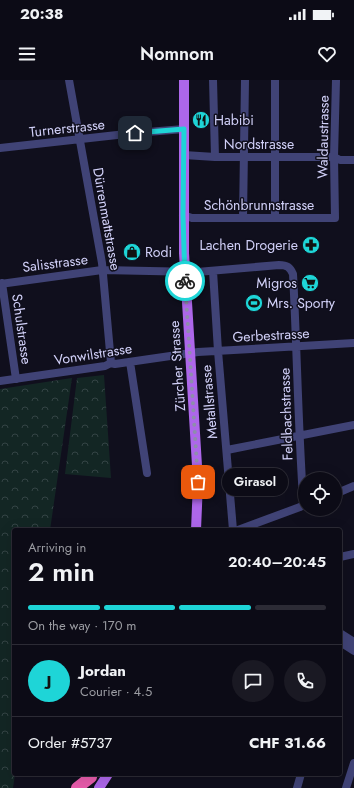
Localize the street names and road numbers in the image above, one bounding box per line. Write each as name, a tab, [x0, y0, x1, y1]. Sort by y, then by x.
street label: Waldaustrasse	[312, 95, 334, 179]
street label: Turnerstrasse	[28, 114, 106, 142]
street label: Nordstrasse	[224, 134, 294, 154]
street label: Dürrenmattstrasse	[88, 166, 126, 272]
street label: Schönbrunnstrasse	[204, 195, 314, 215]
street label: Salisstrasse	[21, 249, 89, 277]
street label: Schulstrasse	[7, 292, 37, 366]
street label: Zürcher Strasse	[164, 320, 190, 412]
street label: Gerbestrasse	[232, 323, 310, 347]
street label: Vonwilstrasse	[53, 338, 133, 370]
street label: Metallstrasse	[196, 364, 222, 440]
street label: Feldbachstrasse	[274, 367, 298, 461]

